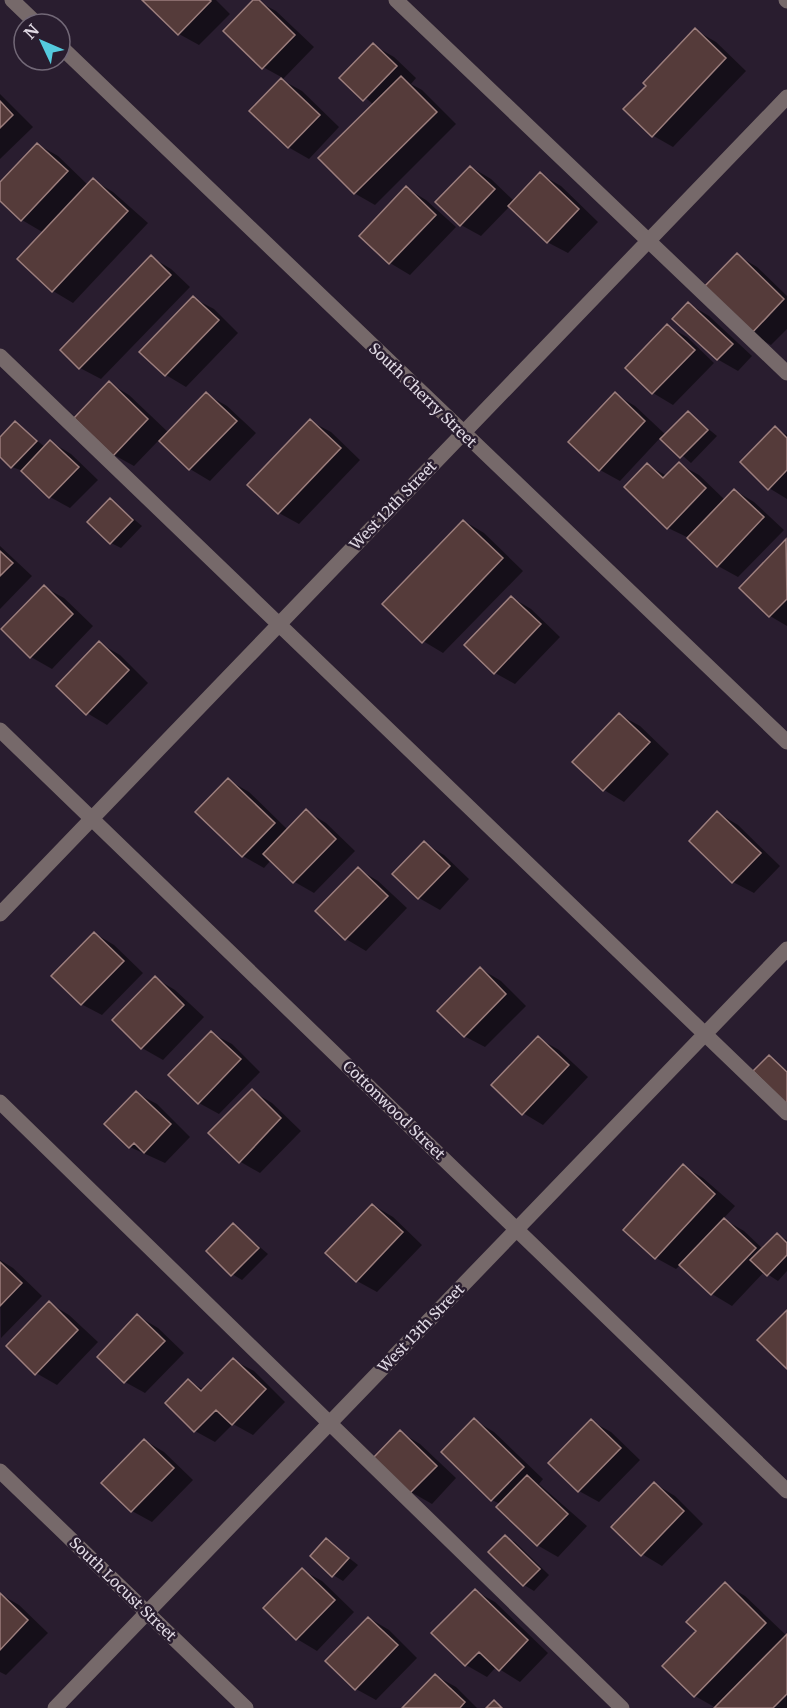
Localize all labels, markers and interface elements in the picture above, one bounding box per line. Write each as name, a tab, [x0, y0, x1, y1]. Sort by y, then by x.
north arrow	[12, 12, 72, 72]
text: N	[20, 20, 43, 43]
street label: South Cherry Street	[365, 339, 481, 452]
street label: West 12th Street	[345, 456, 440, 554]
street label: Cottonwood Street	[339, 1056, 449, 1164]
street label: West 13th Street	[373, 1280, 468, 1377]
street label: South Locust Street	[66, 1533, 181, 1645]

